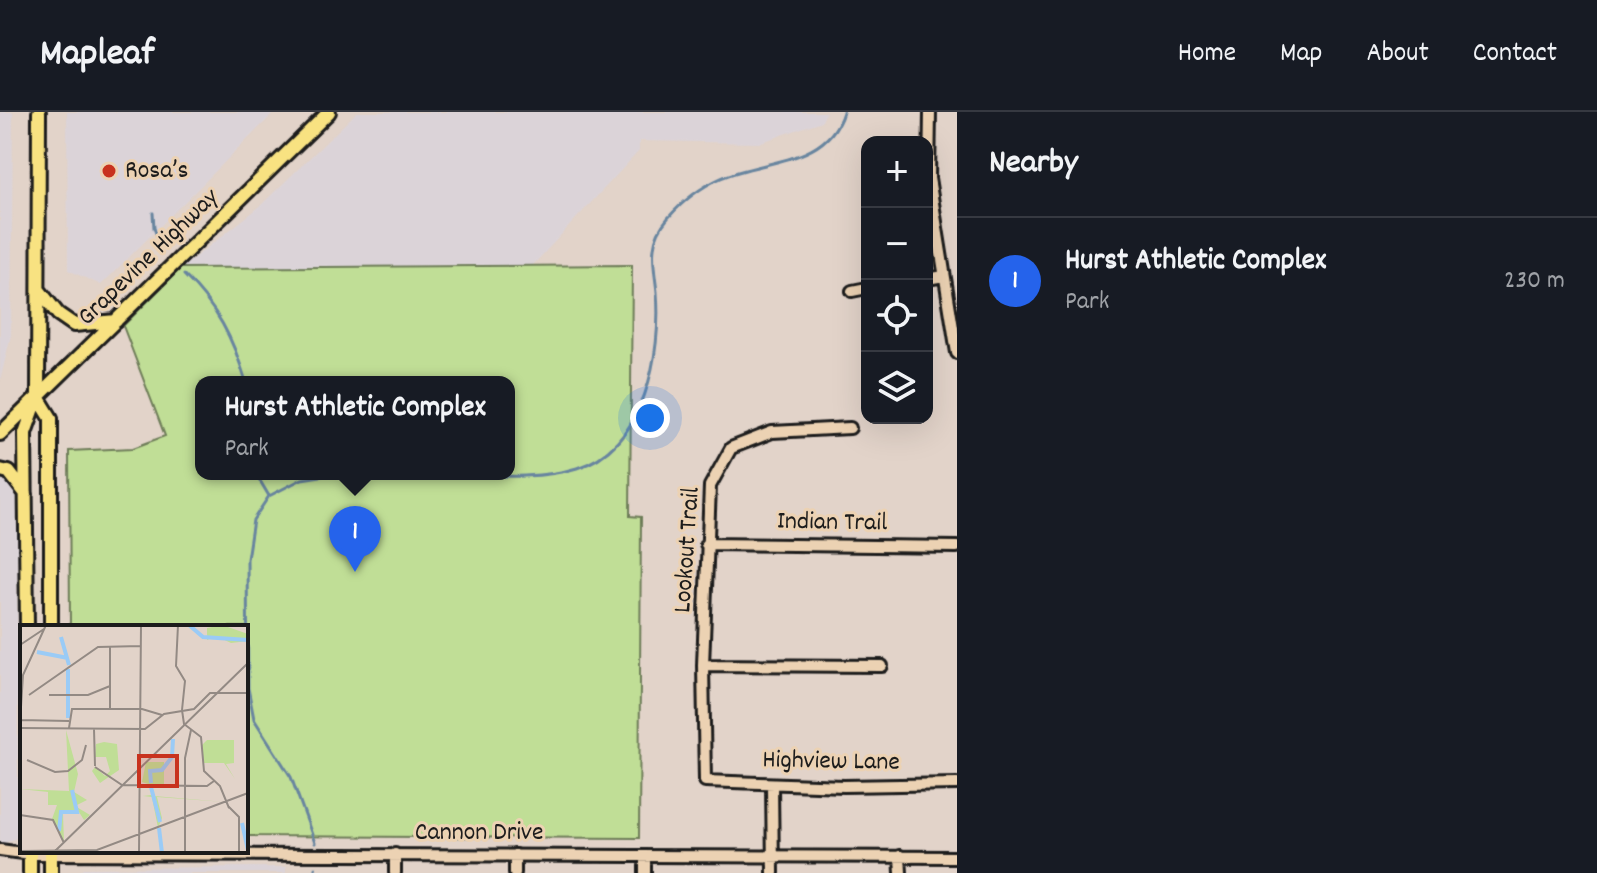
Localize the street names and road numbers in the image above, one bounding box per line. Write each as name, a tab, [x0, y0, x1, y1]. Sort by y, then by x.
street label: Grapevine Highway	[70, 180, 228, 335]
street label: Lookout Trail	[665, 486, 711, 614]
street label: Indian Trail	[776, 504, 888, 542]
street label: Highview Lane	[762, 742, 900, 782]
street label: Cannon Drive	[415, 815, 543, 852]

